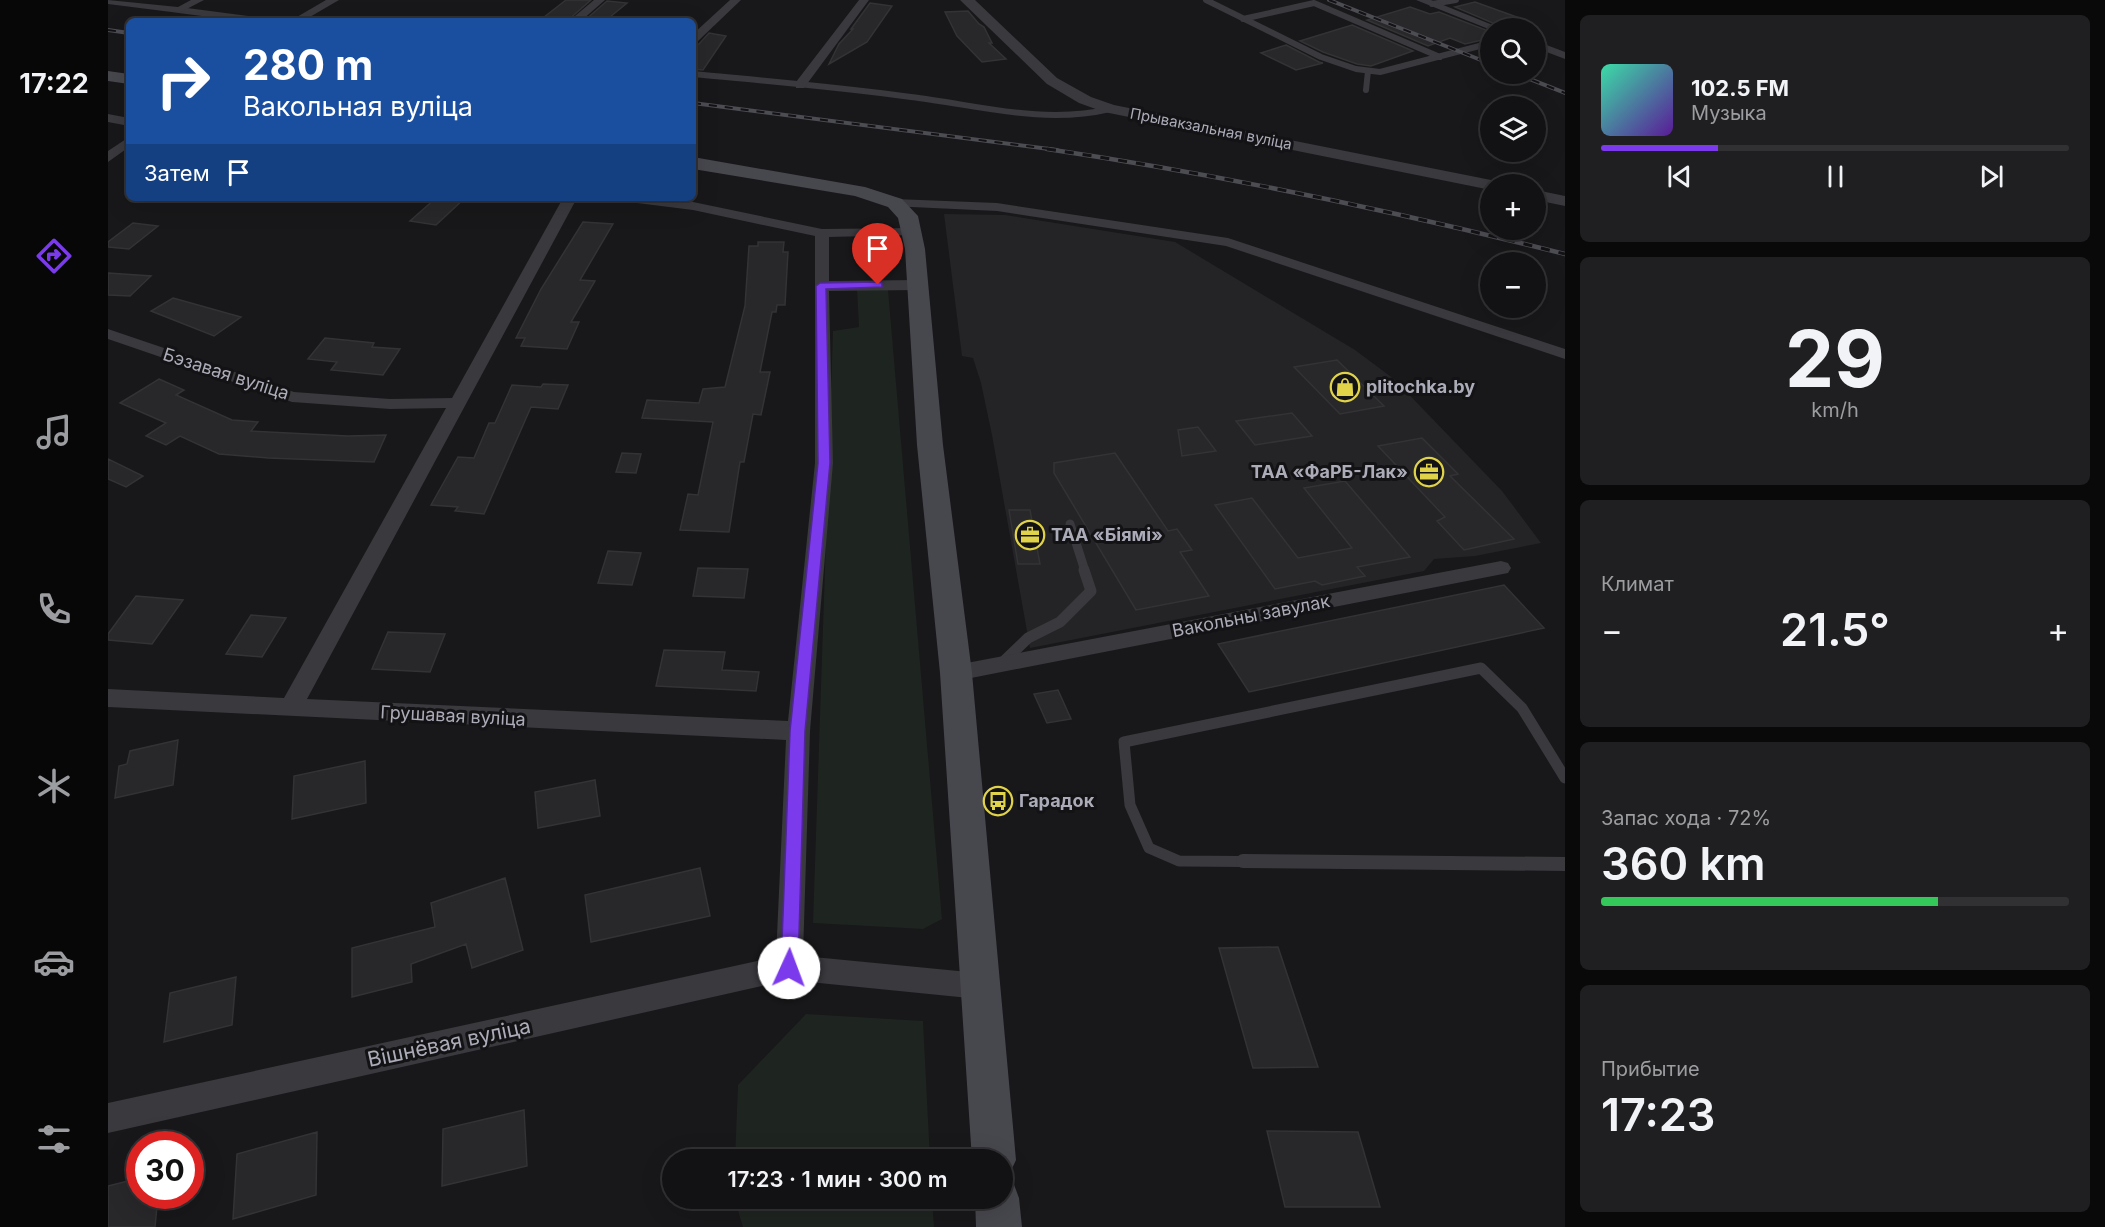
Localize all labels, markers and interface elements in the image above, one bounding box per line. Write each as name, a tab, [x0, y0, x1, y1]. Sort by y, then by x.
map controls	[1480, 18, 1546, 318]
button: search	[1480, 18, 1546, 84]
text: 280 m	[243, 39, 373, 90]
icon: right	[144, 42, 222, 120]
text: 17:22	[19, 67, 89, 100]
text: 102.5 FM	[1691, 75, 1789, 101]
text: Вакольная вуліца	[243, 90, 473, 123]
button: layers	[1480, 96, 1546, 162]
text: Музыка	[1691, 101, 1767, 125]
street label: Прывакзальная вуліца	[1128, 103, 1294, 154]
icon: arrive	[222, 156, 255, 189]
text: Затем	[144, 160, 210, 186]
icon: previous	[1663, 160, 1696, 193]
icon: pause	[1819, 160, 1852, 193]
icon: next	[1975, 160, 2008, 193]
button: +	[1480, 174, 1546, 240]
pin	[852, 223, 903, 285]
icon: arrive	[861, 232, 894, 265]
icon: directions	[33, 235, 75, 277]
button: −	[1480, 252, 1546, 318]
text: 29	[1785, 311, 1885, 406]
street label: Бэзавая вуліца	[161, 343, 292, 404]
shop icon: plitochka.by	[1329, 371, 1361, 403]
place label: plitochka.by	[1366, 376, 1475, 397]
text: km/h	[1811, 398, 1859, 422]
icon: music	[33, 411, 75, 453]
office icon: ТАА «ФаРБ-Лак»	[1413, 456, 1445, 488]
place label: ТАА «ФаРБ-Лак»	[1251, 461, 1408, 482]
office icon: ТАА «Біямі»	[1014, 519, 1046, 551]
place label: ТАА «Біямі»	[1051, 524, 1163, 545]
text: Климат	[1601, 572, 1674, 596]
icon: phone	[33, 588, 75, 630]
street label: Вакольны завулак	[1170, 590, 1332, 641]
text: 21.5°	[1780, 602, 1890, 657]
text: −	[1601, 610, 1623, 650]
text: +	[2047, 610, 2069, 650]
street label: Грушавая вуліца	[380, 701, 526, 730]
icon: climate	[33, 765, 75, 807]
bus stop icon: Гарадок	[982, 785, 1014, 817]
place label: Гарадок	[1019, 790, 1095, 811]
text: Запас хода · 72%	[1601, 806, 1771, 830]
text: 360 km	[1601, 836, 1766, 891]
position arrow	[757, 936, 821, 1000]
icon: car	[33, 941, 75, 983]
street label: Вішнёвая вуліца	[365, 1013, 533, 1072]
text: Прибытие	[1601, 1057, 1700, 1081]
text: 17:23	[1601, 1087, 1715, 1142]
icon: filters	[33, 1118, 75, 1160]
speed limit sign: 30	[126, 1131, 204, 1209]
text: 17:23 · 1 мин · 300 m	[728, 1166, 947, 1192]

